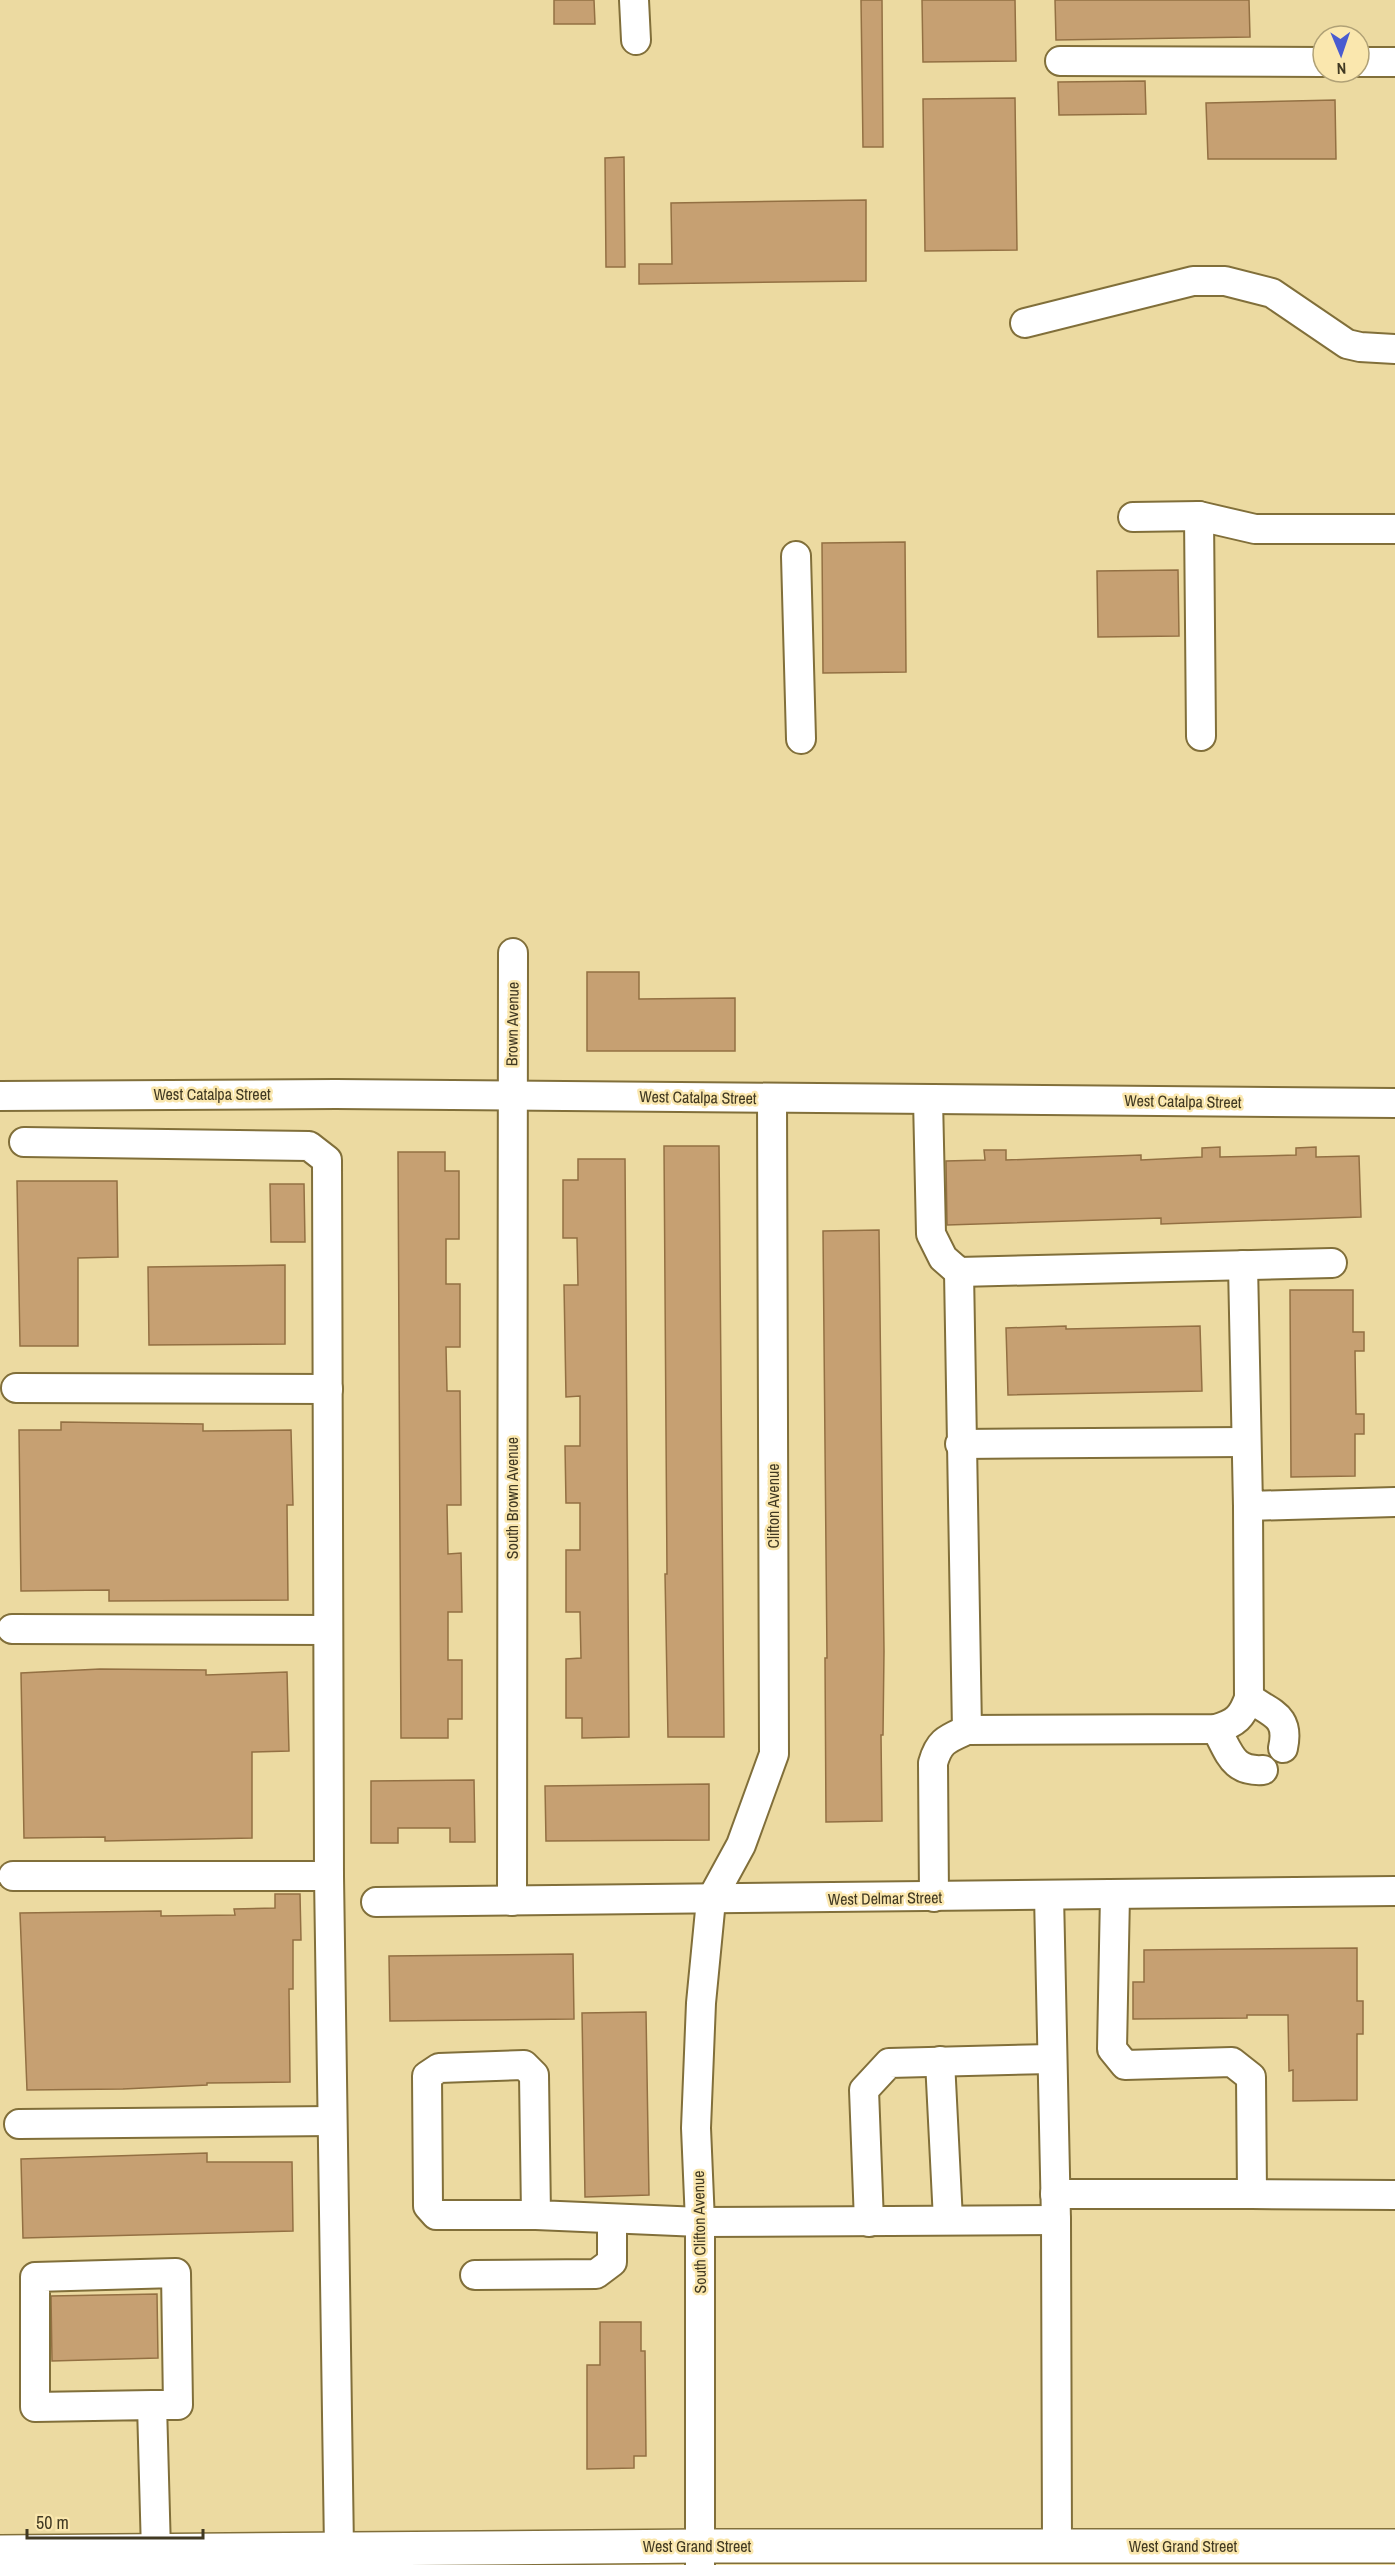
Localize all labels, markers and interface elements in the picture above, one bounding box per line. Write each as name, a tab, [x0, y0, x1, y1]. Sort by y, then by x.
north arrow	[1311, 24, 1371, 84]
text: N	[1336, 58, 1347, 80]
street label: Brown Avenue	[500, 982, 524, 1066]
street label: West Catalpa Street	[153, 1083, 271, 1105]
street label: West Catalpa Street	[639, 1085, 757, 1109]
street label: West Catalpa Street	[1124, 1089, 1242, 1113]
street label: South Brown Avenue	[501, 1437, 523, 1559]
street label: Clifton Avenue	[762, 1463, 784, 1549]
street label: West Delmar Street	[828, 1886, 943, 1910]
street label: South Clifton Avenue	[687, 2170, 711, 2294]
scale bar	[27, 2502, 202, 2540]
text: 50 m	[36, 2510, 69, 2535]
street label: West Grand Street	[643, 2535, 752, 2557]
street label: West Grand Street	[1129, 2535, 1238, 2557]

